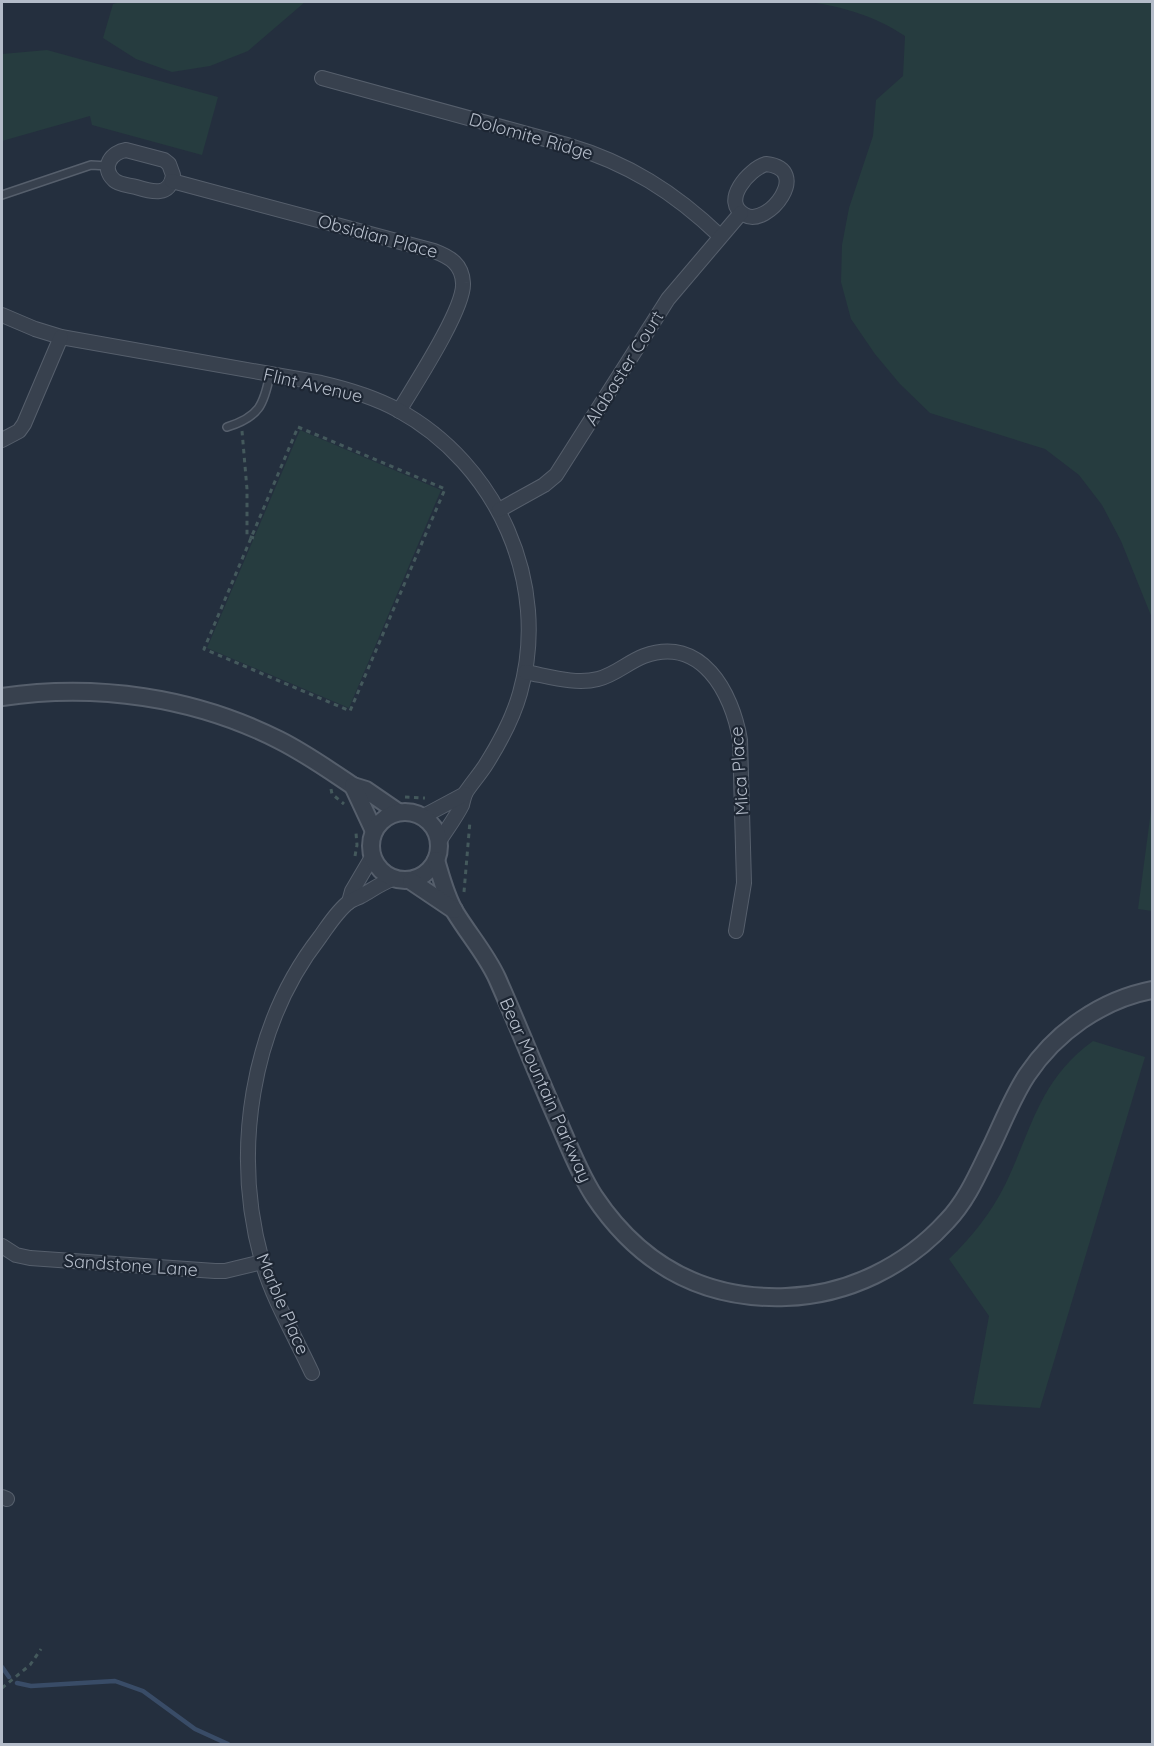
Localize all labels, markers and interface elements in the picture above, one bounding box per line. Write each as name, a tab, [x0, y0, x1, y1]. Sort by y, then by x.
street label: Dolomite Ridge	[466, 107, 596, 165]
street label: Obsidian Place	[315, 209, 441, 263]
street label: Alabaster Court	[580, 306, 668, 430]
street label: Flint Avenue	[261, 362, 365, 408]
street label: Mica Place	[724, 726, 754, 816]
street label: Bear Mountain Parkway	[495, 994, 597, 1186]
street label: Sandstone Lane	[63, 1249, 199, 1281]
street label: Marble Place	[251, 1250, 315, 1358]

